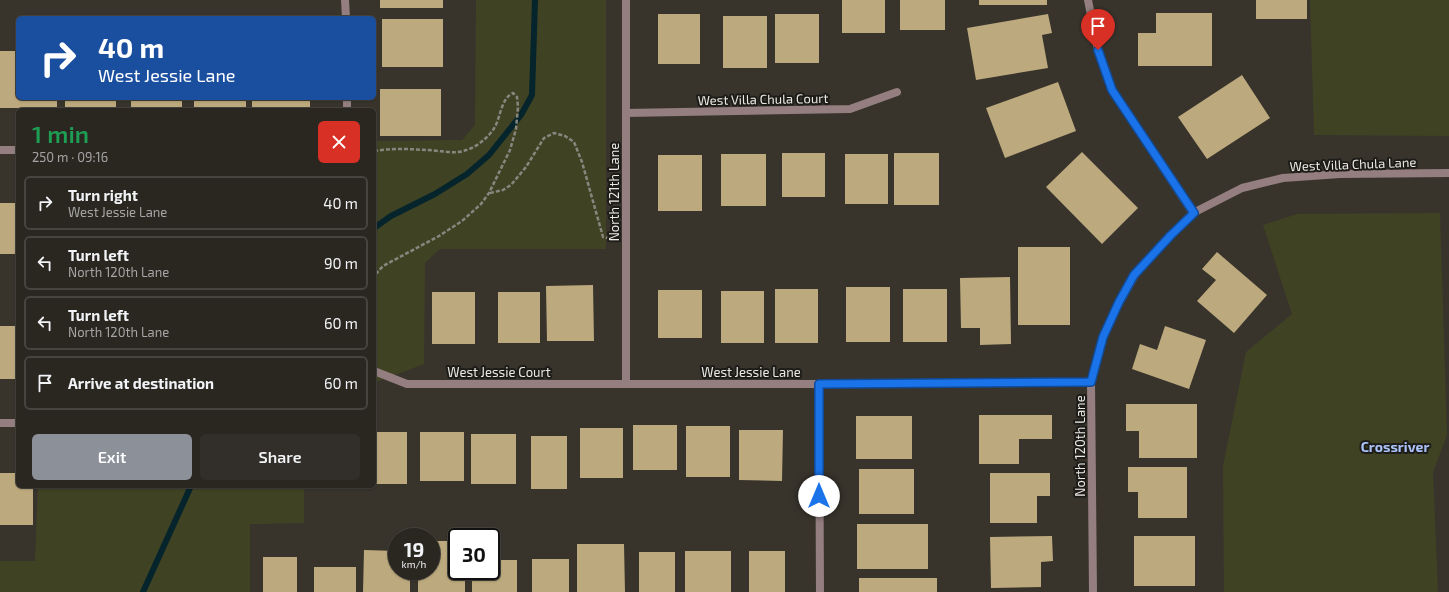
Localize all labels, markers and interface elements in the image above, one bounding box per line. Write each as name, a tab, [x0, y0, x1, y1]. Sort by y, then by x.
pin	[1081, 9, 1115, 50]
icon: arrive	[1087, 15, 1109, 37]
text: 40 m	[98, 30, 164, 64]
icon: right	[32, 32, 84, 84]
text: West Jessie Lane	[98, 64, 236, 86]
street label: West Villa Chula Court	[697, 90, 829, 108]
text: 1 min	[32, 119, 89, 148]
button: close	[318, 121, 360, 163]
street label: North 121th Lane	[606, 143, 622, 241]
text: 250 m · 09:16	[32, 149, 108, 165]
street label: West Villa Chula Lane	[1289, 154, 1417, 174]
text: Turn right	[68, 186, 138, 204]
icon: right	[34, 192, 56, 214]
text: 40 m	[323, 194, 358, 212]
text: West Jessie Lane	[68, 204, 167, 220]
text: Turn left	[68, 246, 129, 264]
icon: left	[34, 252, 56, 274]
text: 90 m	[324, 254, 358, 272]
text: North 120th Lane	[68, 264, 169, 280]
text: Turn left	[68, 306, 129, 324]
icon: left	[34, 312, 56, 334]
text: 60 m	[324, 314, 358, 332]
text: North 120th Lane	[68, 324, 169, 340]
street label: West Jessie Court	[447, 364, 551, 380]
street label: West Jessie Lane	[701, 364, 801, 380]
icon: arrive	[34, 372, 56, 394]
text: Arrive at destination	[68, 374, 214, 392]
text: 60 m	[324, 374, 358, 392]
street label: North 120th Lane	[1072, 395, 1088, 497]
button: Exit	[32, 434, 192, 480]
button: Share	[200, 434, 360, 480]
district label: Crossriver	[1361, 438, 1429, 455]
position arrow	[798, 475, 840, 517]
speed limit sign: 30	[448, 528, 500, 580]
text: 19	[404, 537, 424, 561]
text: km/h	[402, 558, 426, 570]

